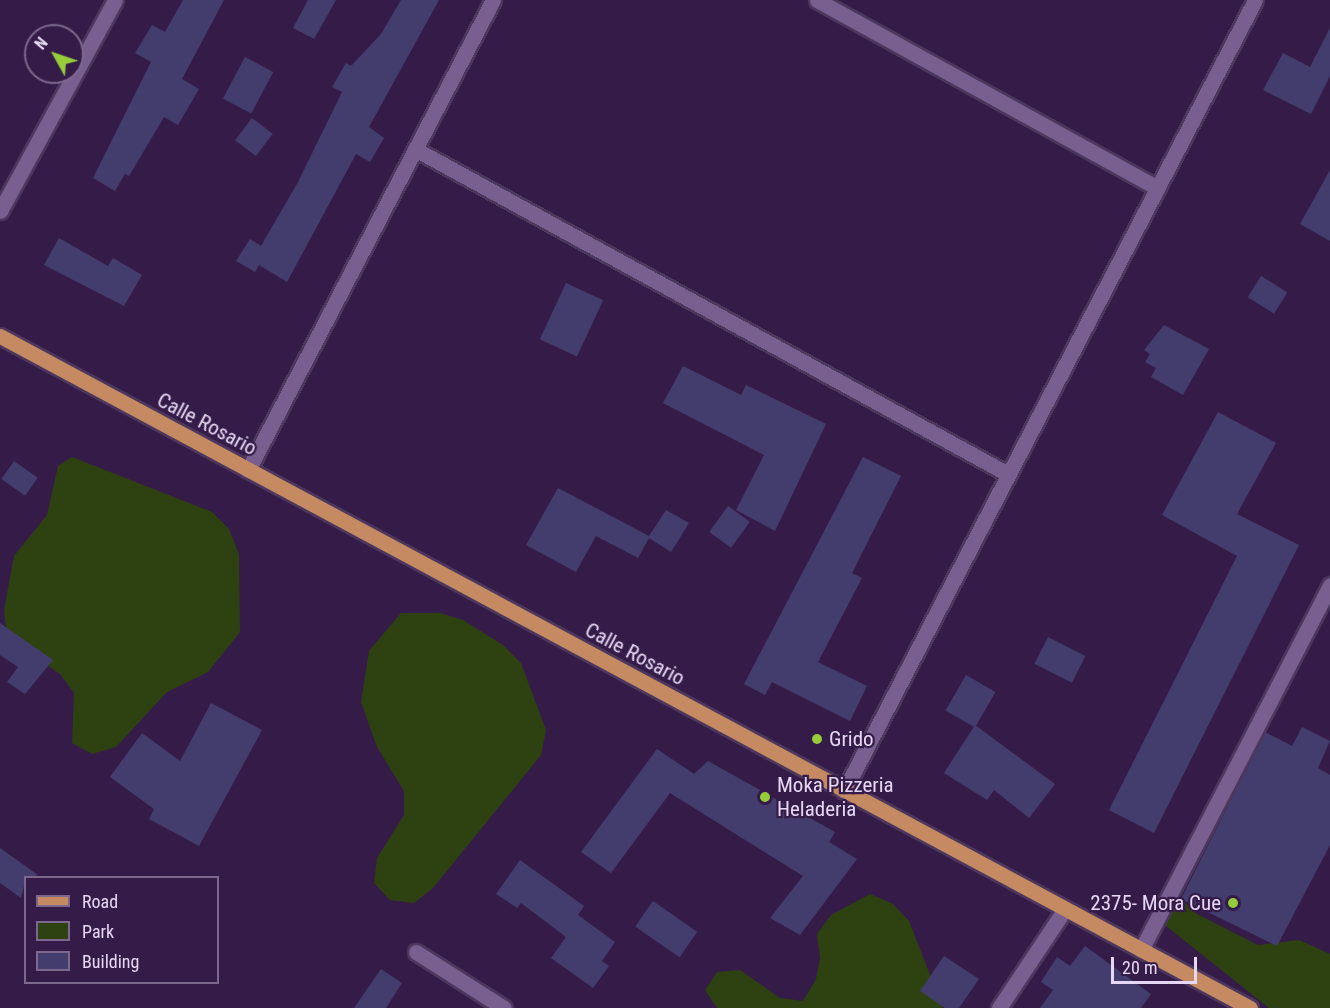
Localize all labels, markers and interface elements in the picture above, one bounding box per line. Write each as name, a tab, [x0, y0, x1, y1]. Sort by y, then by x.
north arrow	[24, 24, 84, 84]
text: N	[31, 34, 52, 53]
street label: Calle Rosario	[153, 387, 261, 461]
street label: Calle Rosario	[581, 617, 689, 691]
place label: Grido	[829, 726, 874, 752]
marker: Grido	[810, 732, 824, 746]
place label: Moka Pizzeria Heladeria	[777, 772, 894, 822]
marker: Moka Pizzeria Heladeria	[758, 790, 772, 804]
legend	[24, 876, 219, 984]
place label: 2375- Mora Cue	[1090, 890, 1221, 916]
text: Road	[82, 891, 118, 912]
marker: 2375- Mora Cue	[1226, 896, 1240, 910]
text: Park	[82, 921, 114, 942]
scale bar	[1114, 945, 1200, 983]
text: Building	[82, 951, 139, 972]
text: 20 m	[1122, 957, 1157, 978]

